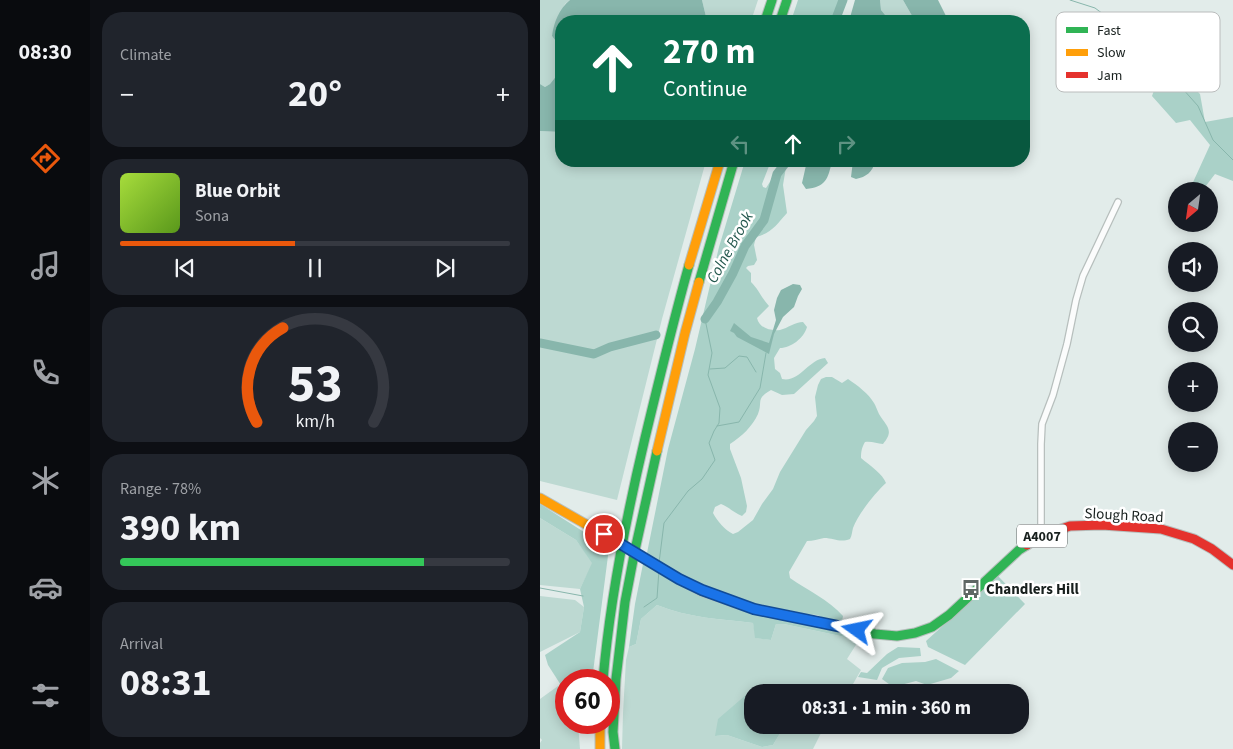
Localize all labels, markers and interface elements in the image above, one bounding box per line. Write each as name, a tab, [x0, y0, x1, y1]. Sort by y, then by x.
legend	[1056, 12, 1220, 92]
text: Fast	[1097, 21, 1121, 41]
text: 270 m	[663, 27, 755, 77]
icon: ahead	[580, 35, 645, 100]
text: 08:30	[18, 36, 72, 68]
text: Slow	[1097, 43, 1126, 63]
text: Climate	[120, 44, 171, 66]
text: Jam	[1097, 66, 1122, 86]
text: 20°	[288, 67, 342, 121]
text: Continue	[663, 73, 747, 105]
text: −	[120, 75, 134, 115]
text: +	[496, 75, 510, 115]
icon: left	[726, 130, 754, 158]
icon: ahead	[779, 130, 807, 158]
icon: right	[832, 130, 860, 158]
icon: directions	[28, 141, 63, 176]
text: Blue Orbit	[195, 178, 280, 205]
north arrow	[1168, 182, 1218, 232]
map controls	[1168, 182, 1218, 472]
text: Sona	[195, 205, 229, 227]
water label: Colne Brook	[701, 207, 759, 287]
button: sound	[1168, 242, 1218, 292]
icon: music	[28, 248, 63, 283]
icon: previous	[171, 254, 199, 282]
icon: pause	[301, 254, 329, 282]
icon: next	[431, 254, 459, 282]
button: search	[1168, 302, 1218, 352]
text: 53	[288, 348, 342, 422]
icon: phone	[28, 355, 63, 390]
button: +	[1168, 362, 1218, 412]
text: km/h	[295, 409, 335, 434]
button: −	[1168, 422, 1218, 472]
icon: climate	[28, 463, 63, 498]
text: Range · 78%	[120, 478, 201, 500]
text: 390 km	[120, 501, 241, 555]
street label: Slough Road	[1084, 503, 1164, 528]
pin	[583, 513, 625, 555]
icon: arrive	[590, 520, 618, 548]
road number: A4007	[1017, 524, 1067, 548]
icon: car	[28, 570, 63, 605]
bus stop icon: Chandlers Hill	[960, 578, 982, 600]
place label: Chandlers Hill	[986, 579, 1079, 600]
position arrow	[830, 603, 882, 655]
text: Arrival	[120, 633, 163, 655]
text: 08:31	[120, 656, 212, 710]
speed limit sign: 60	[555, 669, 620, 734]
icon: filters	[28, 678, 63, 713]
text: 08:31 · 1 min · 360 m	[802, 695, 971, 722]

